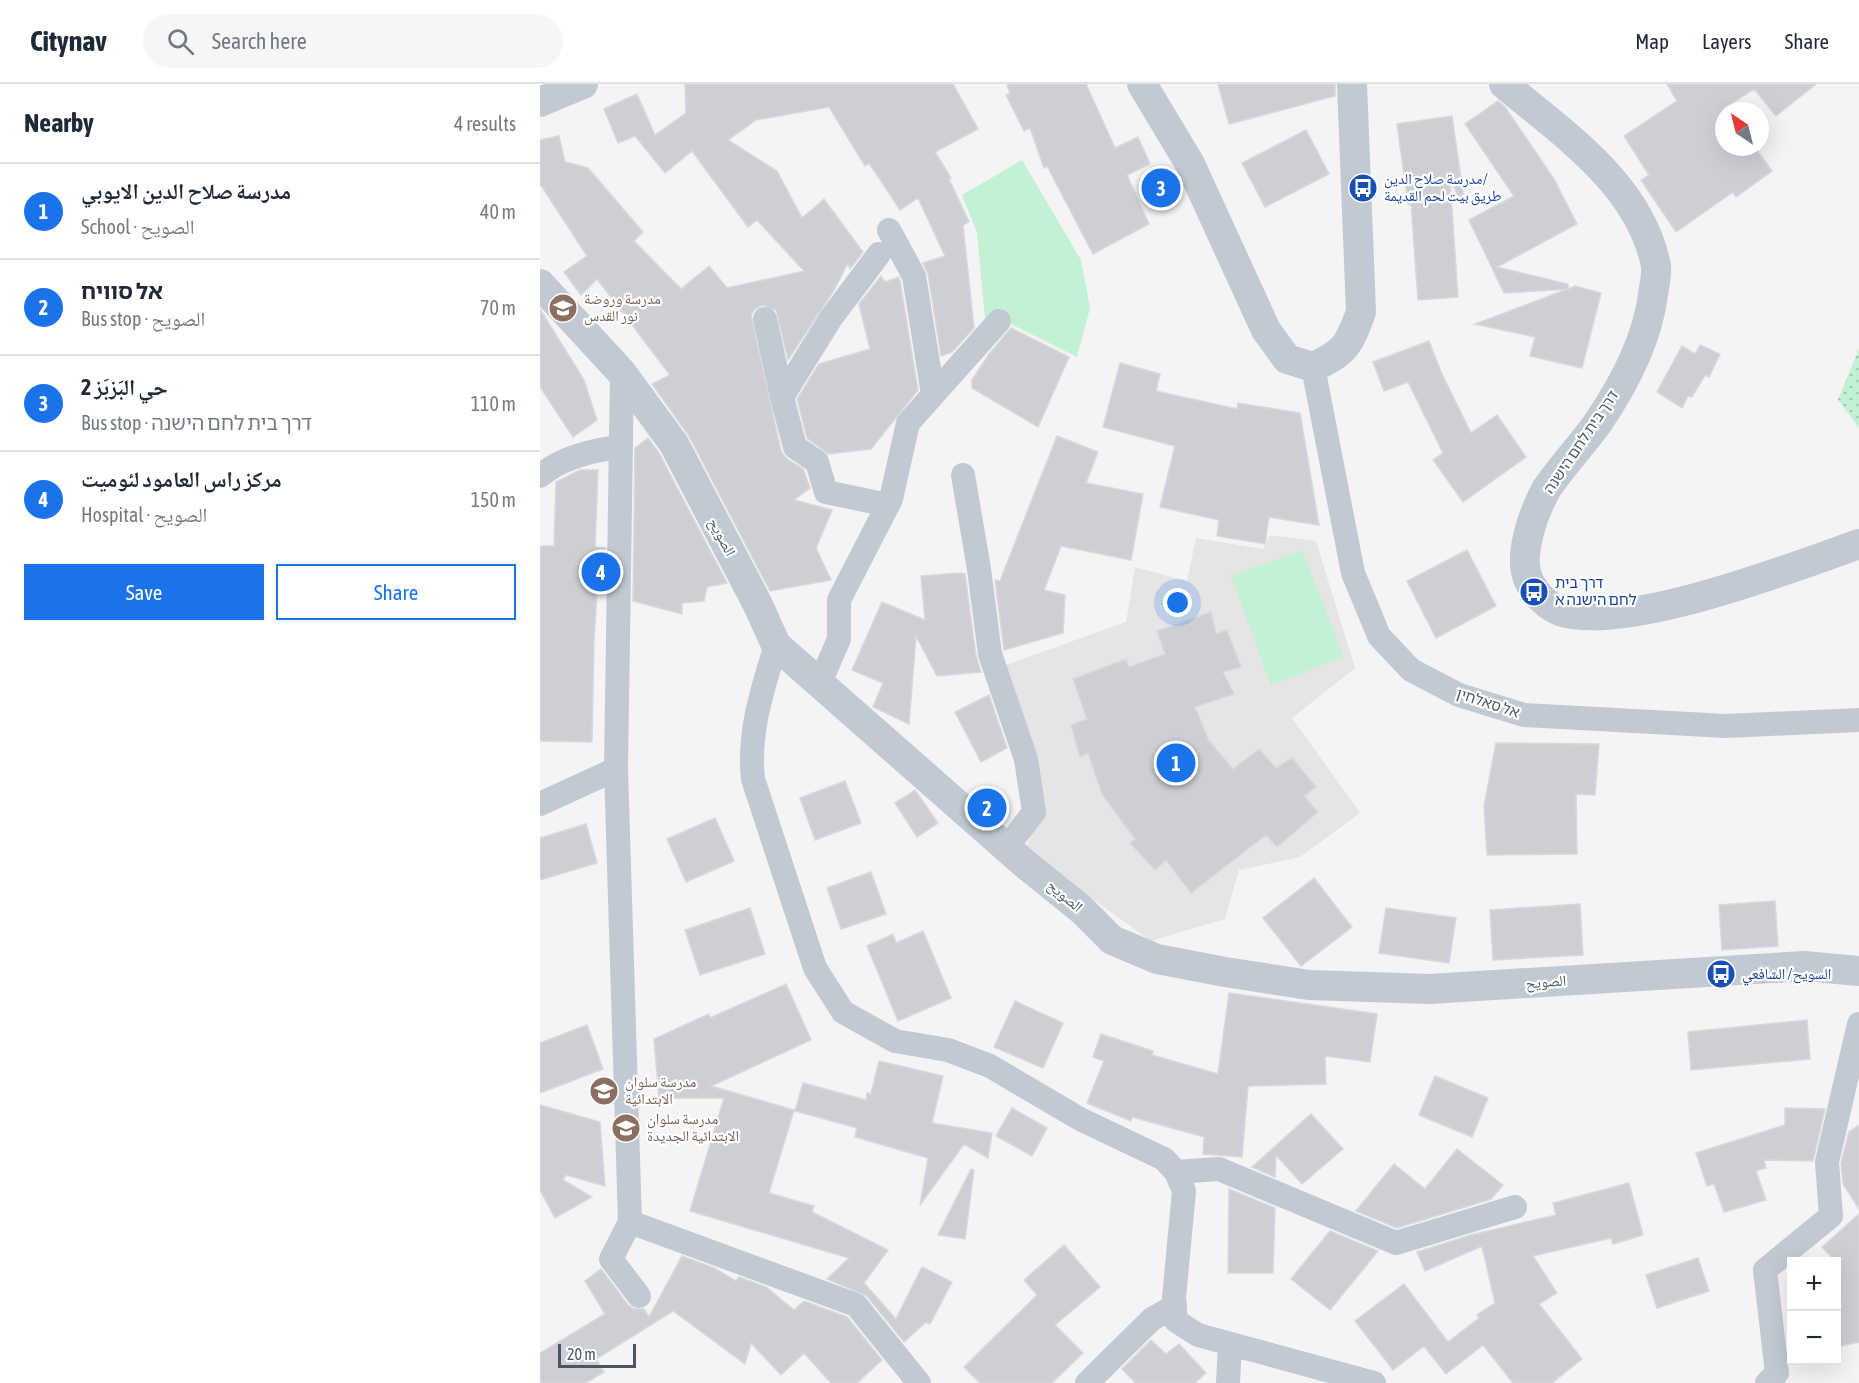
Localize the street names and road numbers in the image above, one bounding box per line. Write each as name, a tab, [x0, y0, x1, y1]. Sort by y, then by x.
street label: דרך בית לחם הישנה	[1540, 387, 1621, 496]
street label: الصويح	[704, 515, 739, 560]
street label: אל סאלחין	[1454, 684, 1522, 721]
street label: الصويح	[1043, 876, 1086, 917]
street label: الصويح	[1525, 972, 1567, 993]

